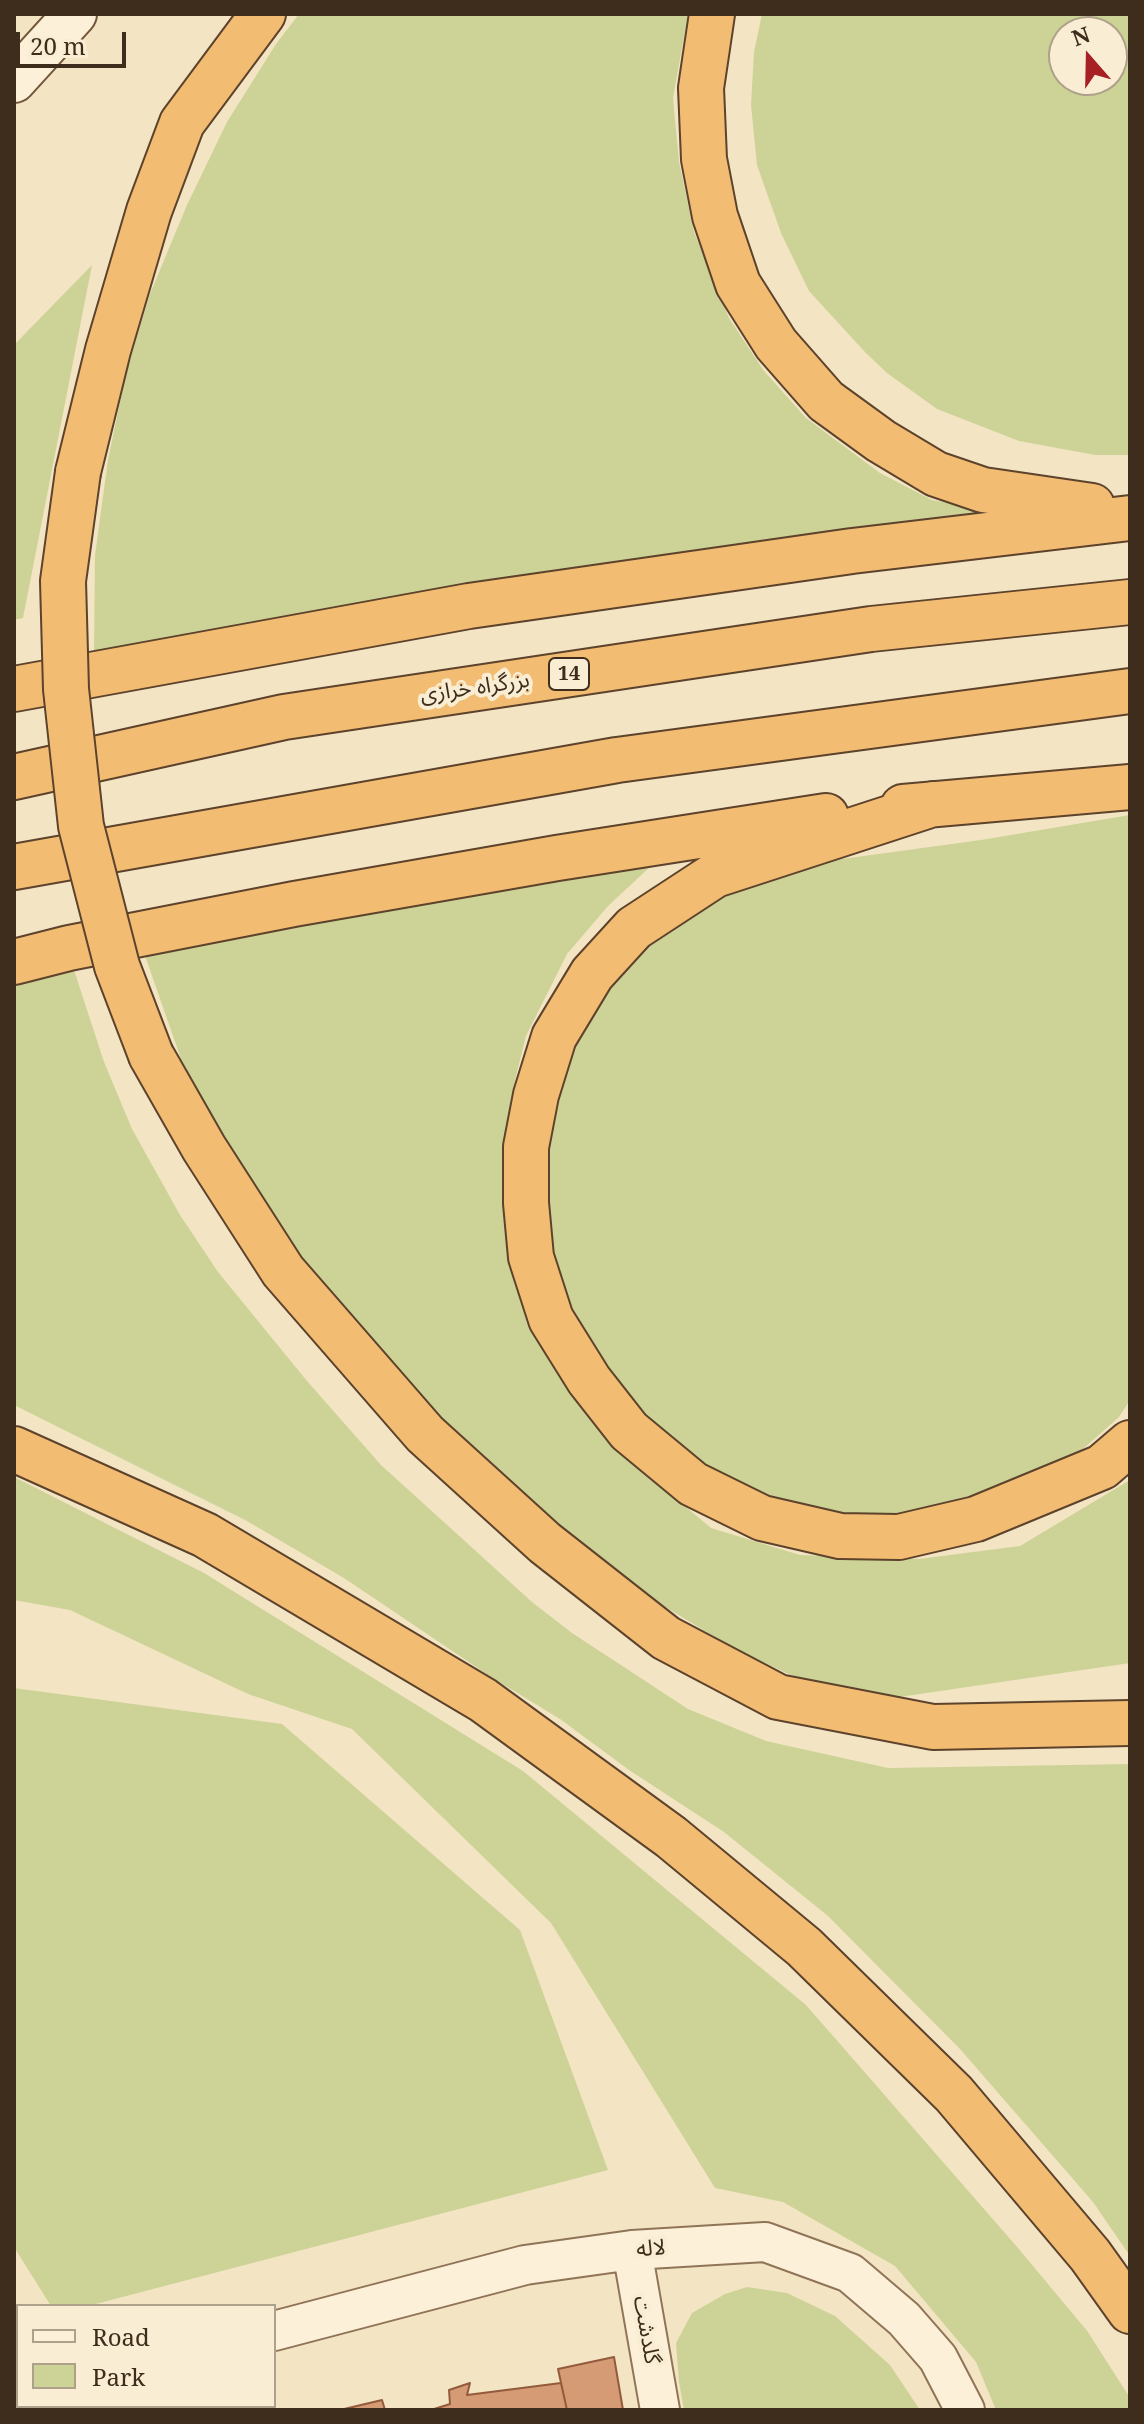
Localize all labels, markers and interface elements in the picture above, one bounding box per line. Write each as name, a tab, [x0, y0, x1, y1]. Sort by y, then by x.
scale bar	[20, 16, 130, 66]
north arrow	[1048, 16, 1128, 96]
text: N	[1067, 18, 1094, 52]
text: 20 m	[30, 29, 86, 62]
road number: 14	[549, 658, 589, 690]
street label: بزرگراه خرازی	[419, 667, 531, 709]
street label: لاله	[636, 2235, 666, 2263]
street label: گلدشت	[627, 2294, 665, 2366]
legend	[16, 2304, 276, 2408]
text: Road	[92, 2320, 150, 2353]
text: Park	[92, 2360, 145, 2393]

